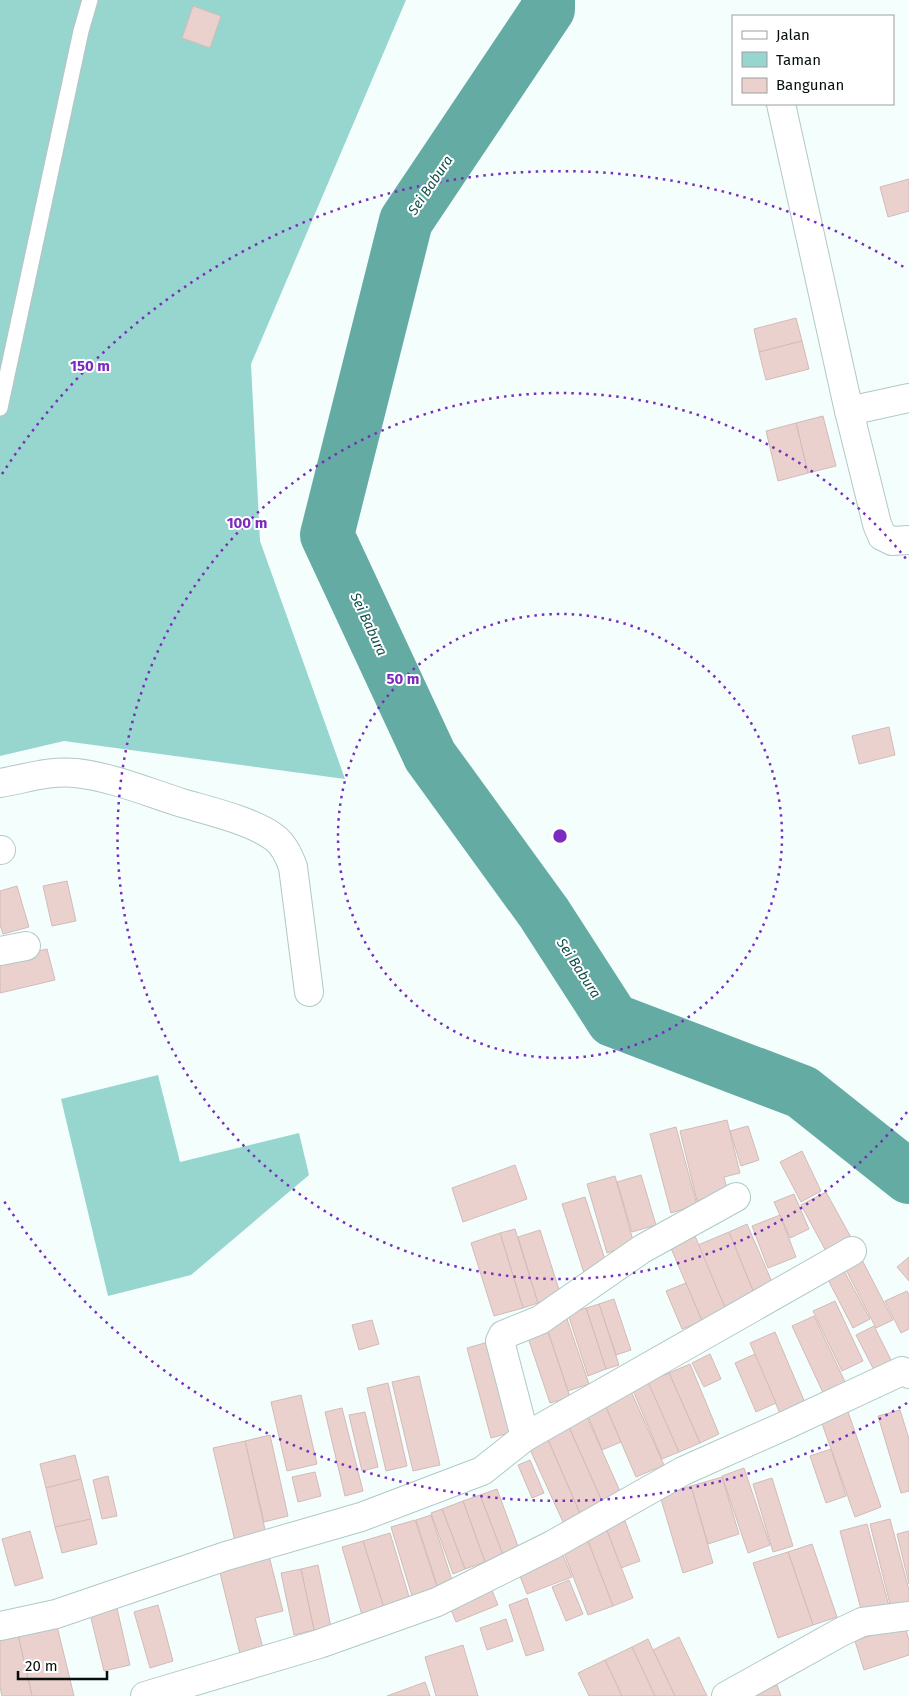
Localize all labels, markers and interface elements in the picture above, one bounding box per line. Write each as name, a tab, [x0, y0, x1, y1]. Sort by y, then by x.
legend	[732, 15, 894, 105]
text: Jalan	[776, 26, 810, 44]
text: Taman	[776, 51, 821, 69]
text: Bangunan	[776, 76, 844, 94]
water label: Sei Babura	[404, 152, 456, 219]
text: 150 m	[70, 357, 110, 375]
text: 100 m	[227, 514, 267, 532]
water label: Sei Babura	[346, 589, 391, 659]
text: 50 m	[386, 670, 420, 688]
centre of rings	[551, 827, 569, 845]
water label: Sei Babura	[552, 934, 604, 1001]
scale bar	[18, 1648, 106, 1680]
text: 20 m	[25, 1657, 58, 1675]

